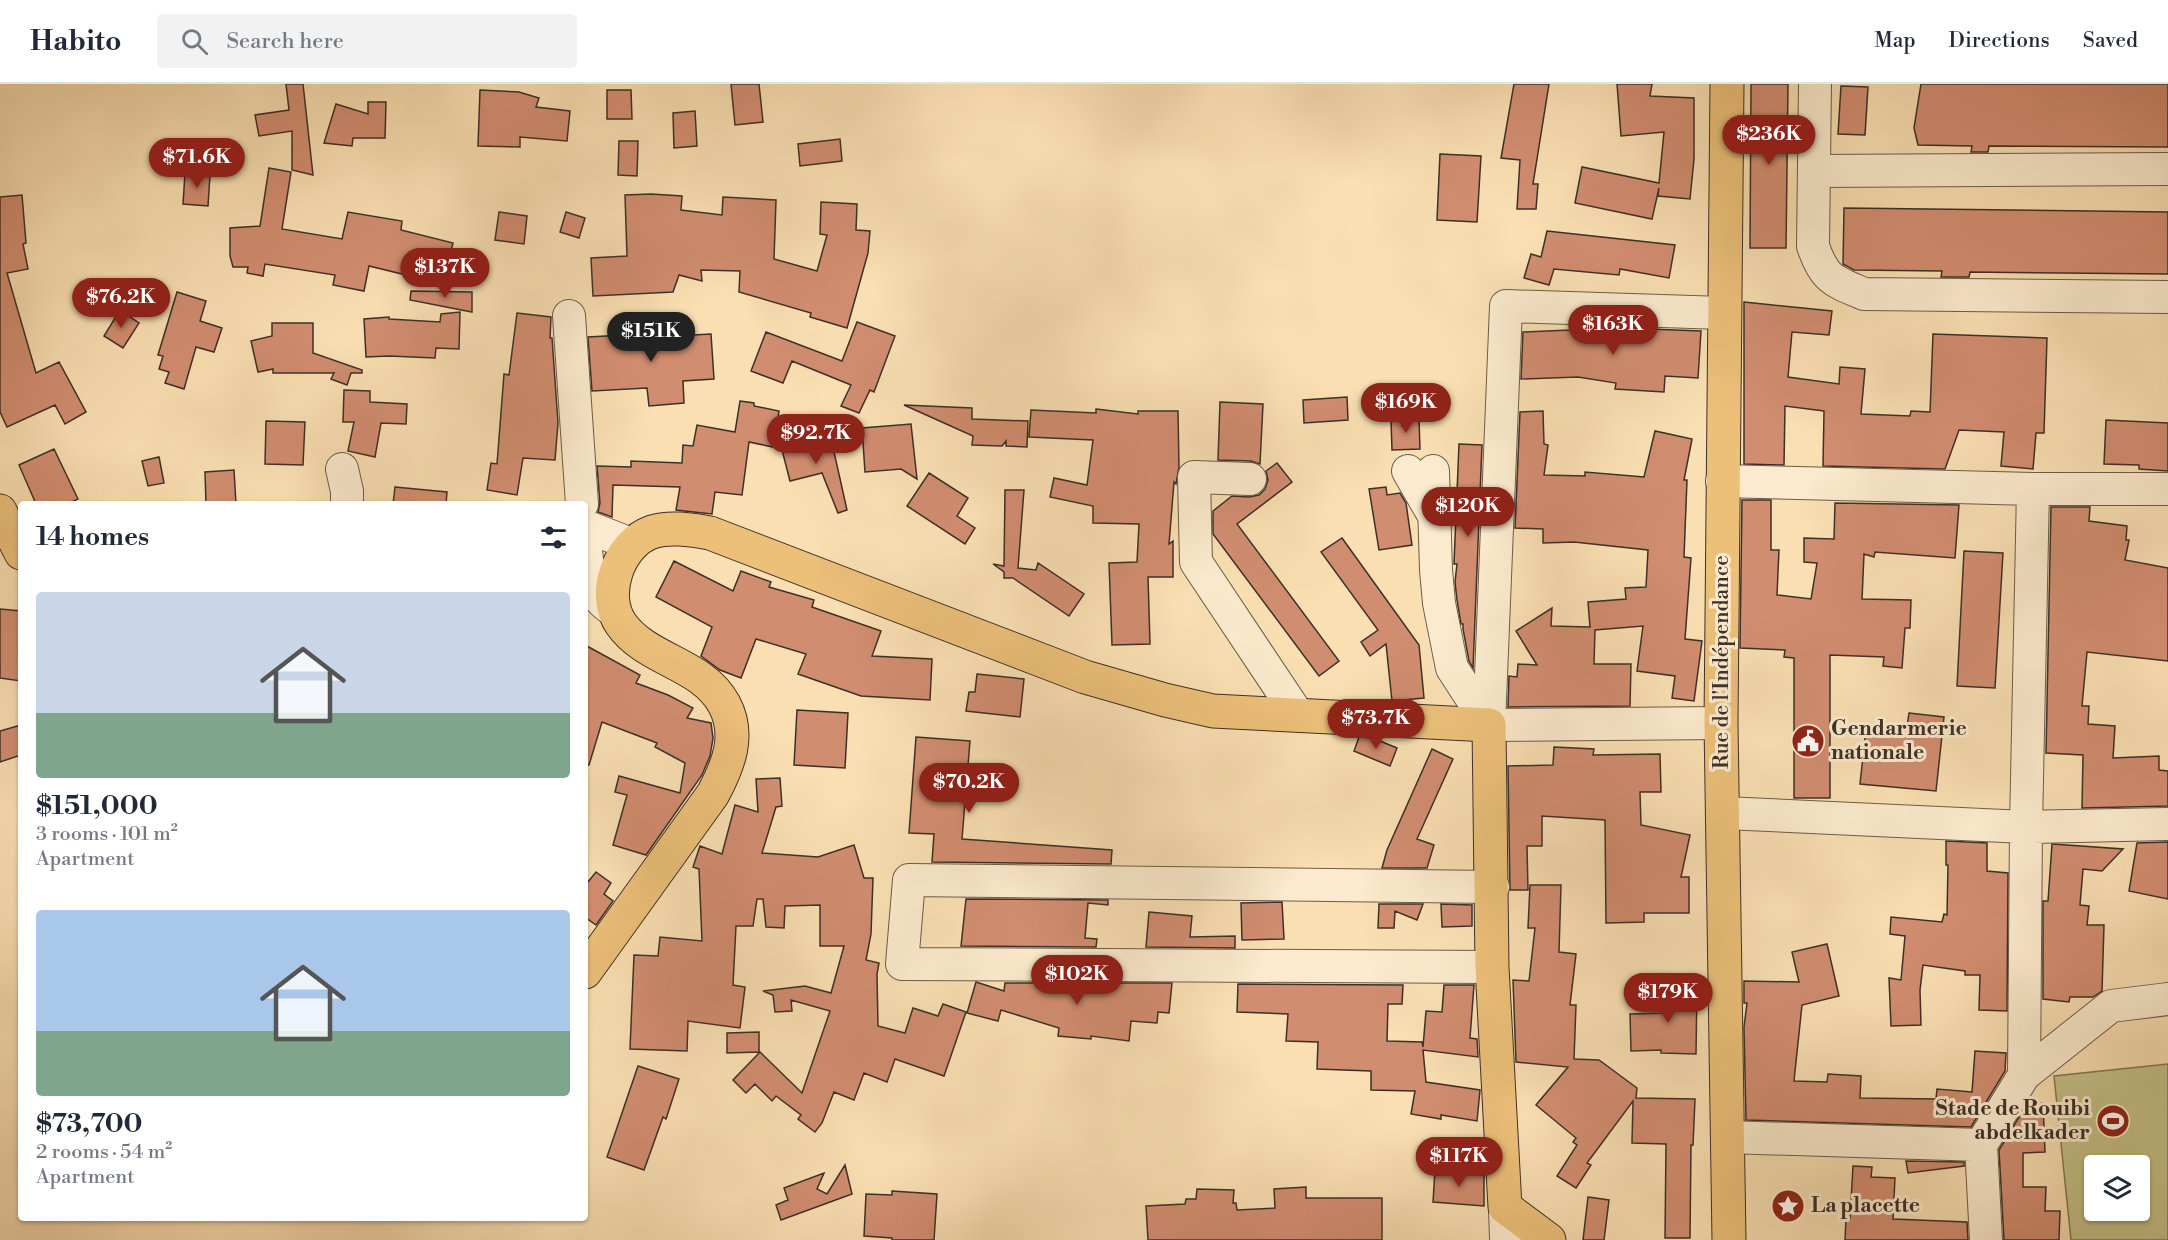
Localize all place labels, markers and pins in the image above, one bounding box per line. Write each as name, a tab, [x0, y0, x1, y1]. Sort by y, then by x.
pin: $236K	[1727, 115, 1811, 166]
pin: $71.6K	[148, 138, 246, 189]
pin: $137K	[403, 248, 487, 299]
pin: $76.2K	[72, 278, 170, 329]
pin: $163K	[1571, 305, 1655, 356]
pin: $151K	[609, 312, 693, 363]
pin: $169K	[1364, 383, 1448, 434]
pin: $92.7K	[767, 414, 865, 465]
pin: $120K	[1426, 487, 1510, 538]
pin: $73.7K	[1327, 699, 1425, 750]
place label: Gendarmerie nationale	[1831, 716, 1967, 766]
public building icon: Gendarmerie nationale	[1790, 723, 1826, 759]
pin: $70.2K	[920, 763, 1018, 814]
pin: $102K	[1035, 955, 1119, 1006]
pin: $179K	[1626, 973, 1710, 1024]
place label: Stade de Rouibi abdelkader	[1935, 1096, 2090, 1146]
sports icon: Stade de Rouibi abdelkader	[2095, 1103, 2131, 1139]
pin: $117K	[1417, 1137, 1501, 1188]
place icon: La placette	[1770, 1188, 1806, 1224]
place label: La placette	[1811, 1193, 1920, 1219]

